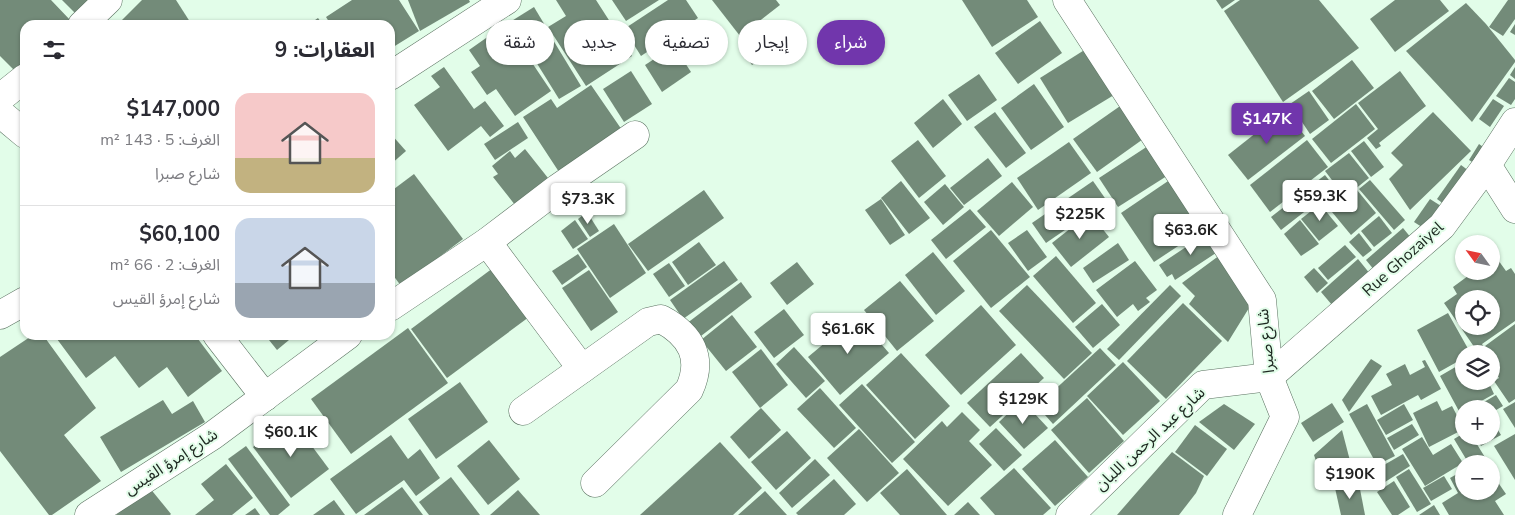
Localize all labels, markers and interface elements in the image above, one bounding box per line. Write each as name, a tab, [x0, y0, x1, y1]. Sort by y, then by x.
chip: شقة	[486, 20, 554, 65]
chip: جديد	[564, 20, 635, 65]
chip: تصفية	[645, 20, 728, 65]
chip: إيجار	[738, 20, 807, 65]
chip: شراء	[817, 20, 885, 65]
icon: filters	[40, 36, 68, 64]
text: العقارات: 9	[275, 36, 375, 64]
text: $147,000	[127, 95, 220, 123]
pin: $147K	[1232, 102, 1302, 145]
text: $147K	[1242, 108, 1292, 130]
icon: home	[275, 113, 335, 173]
text: الغرف: 5 · 143 m²	[100, 129, 220, 151]
text: شارع صبرا	[155, 163, 220, 185]
pin: $59.3K	[1279, 180, 1361, 222]
pin: $73.3K	[547, 182, 629, 225]
text: $59.3K	[1294, 185, 1347, 207]
text: $73.3K	[562, 188, 615, 210]
pin: $225K	[1045, 198, 1115, 240]
text: $225K	[1055, 203, 1105, 225]
pin: $63.6K	[1150, 214, 1232, 256]
street label: Rue Ghozaiyel	[1357, 216, 1449, 302]
text: $63.6K	[1165, 219, 1218, 241]
text: $60,100	[139, 220, 220, 248]
north arrow	[1455, 235, 1500, 280]
map controls	[1455, 235, 1500, 500]
icon: home	[275, 238, 335, 298]
text: الغرف: 2 · 66 m²	[110, 254, 220, 276]
text: شارع إمرؤ القيس	[113, 288, 220, 310]
button: locate	[1455, 290, 1500, 335]
street label: شارع صبرا	[1252, 307, 1281, 374]
pin: $61.6K	[807, 312, 889, 355]
text: $61.6K	[822, 318, 875, 340]
button: layers	[1455, 345, 1500, 390]
pin: $129K	[988, 382, 1058, 425]
street label: شارع عبد الرحمن اللبان	[1090, 382, 1211, 497]
text: $129K	[998, 388, 1048, 410]
button: +	[1455, 400, 1500, 445]
pin: $60.1K	[250, 416, 332, 458]
text: $60.1K	[265, 421, 318, 443]
street label: شارع إمرؤ القيس	[120, 424, 222, 501]
button: −	[1455, 455, 1500, 500]
pin: $190K	[1315, 458, 1385, 500]
text: $190K	[1325, 463, 1375, 485]

